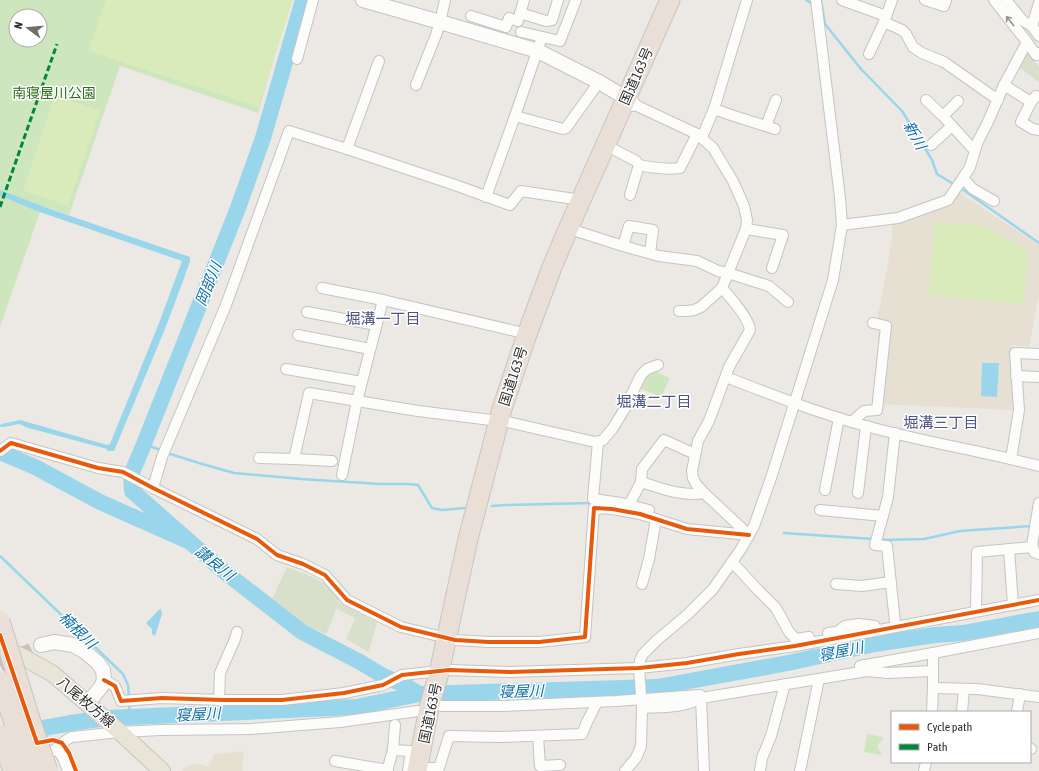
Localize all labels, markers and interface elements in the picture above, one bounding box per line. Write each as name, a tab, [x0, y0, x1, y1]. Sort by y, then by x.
north arrow	[8, 8, 48, 48]
one-way arrow	[1006, 15, 1015, 26]
text: N	[12, 20, 25, 30]
street label: 国道163号	[616, 45, 656, 107]
park label: 南寝屋川公園	[12, 85, 96, 101]
water label: 新川	[900, 118, 931, 154]
water label: 岡部川	[192, 258, 225, 308]
district label: 堀溝一丁目	[345, 310, 421, 327]
street label: 国道163号	[496, 344, 530, 408]
district label: 堀溝二丁目	[616, 393, 692, 410]
district label: 堀溝三丁目	[903, 414, 979, 431]
water label: 讃良川	[192, 542, 239, 585]
water label: 楠根川	[56, 608, 102, 653]
water label: 寝屋川	[817, 638, 867, 664]
street label: 八尾枚方線	[54, 673, 118, 731]
street label: 国道163号	[416, 681, 444, 745]
water label: 寝屋川	[498, 682, 546, 700]
water label: 寝屋川	[175, 704, 223, 724]
legend	[891, 711, 1031, 763]
text: Cycle path	[927, 720, 972, 734]
text: Path	[927, 740, 948, 754]

